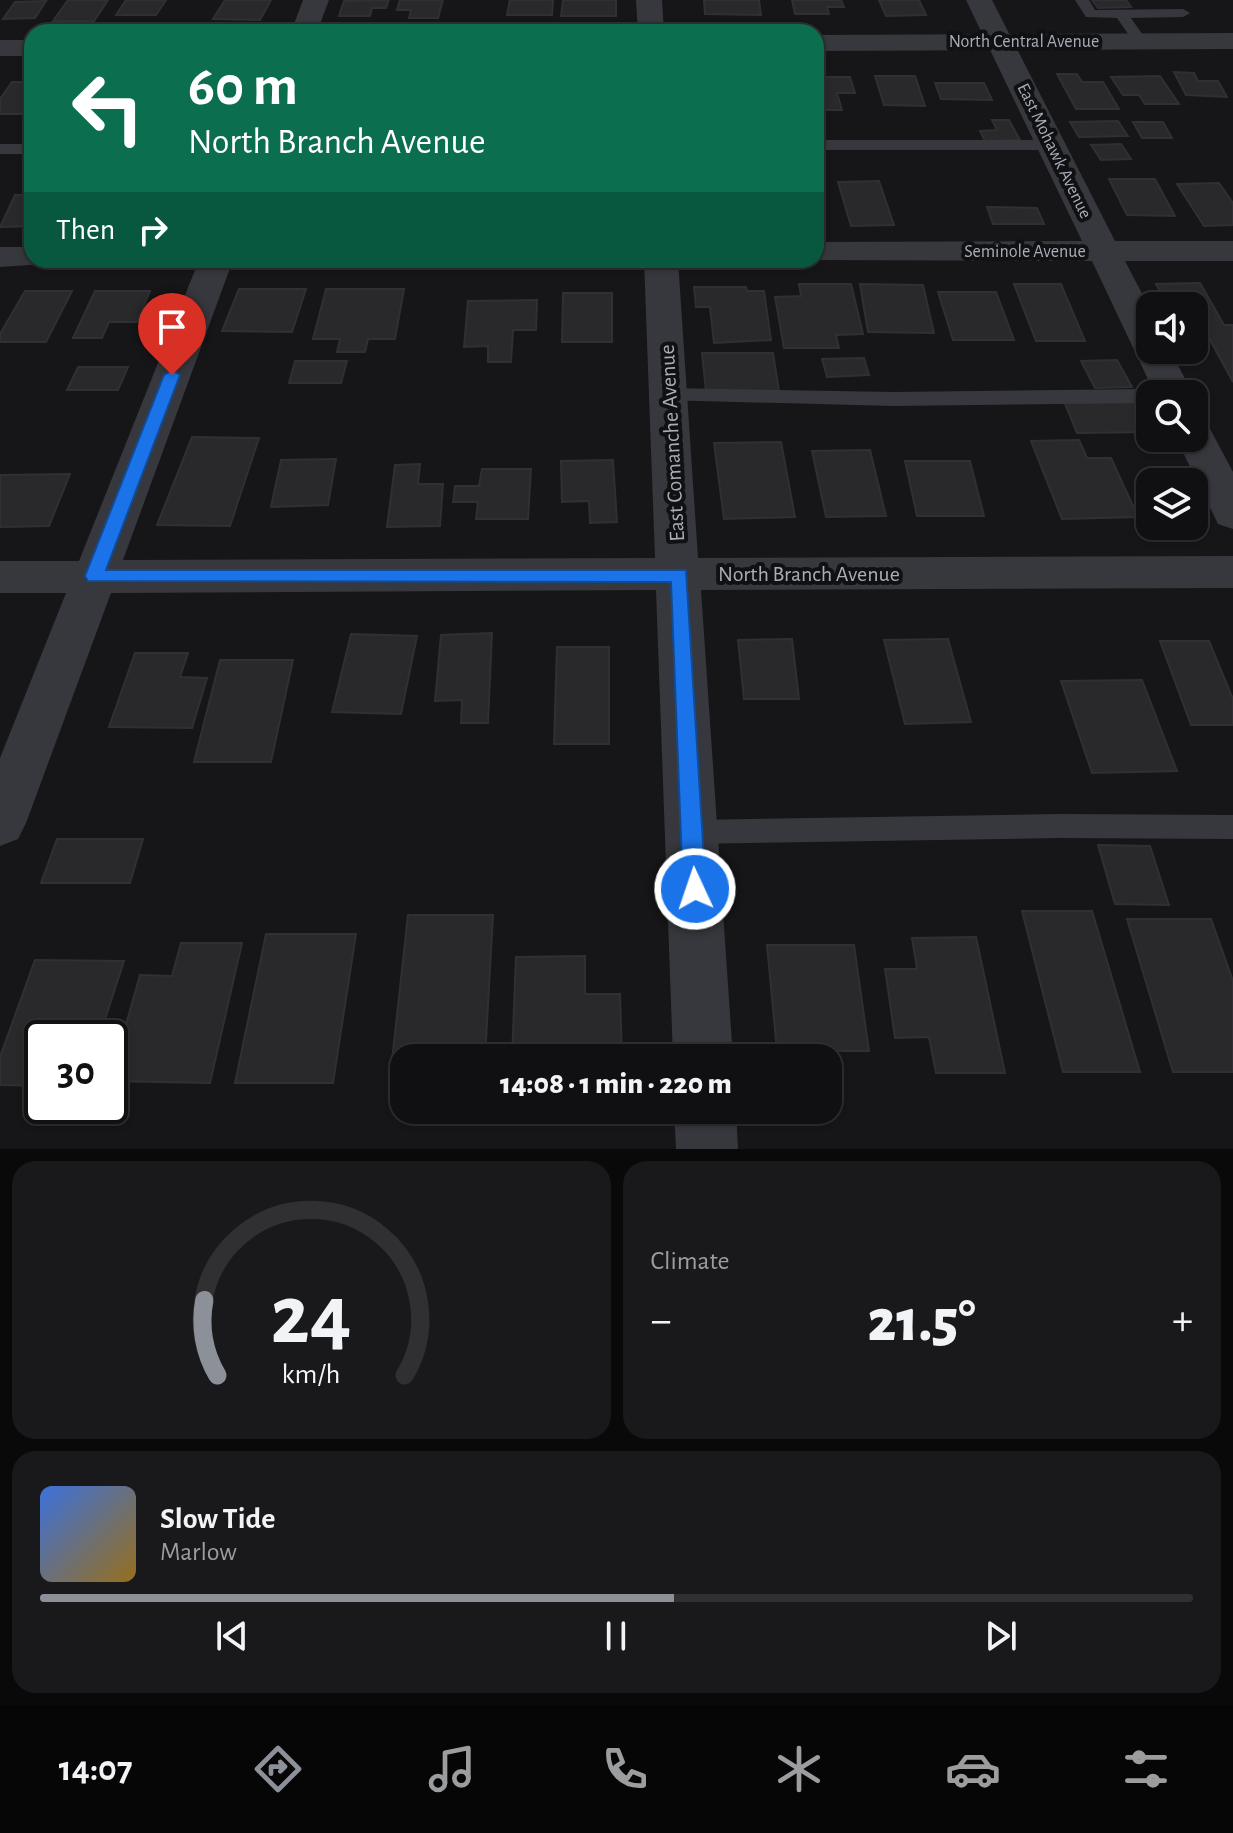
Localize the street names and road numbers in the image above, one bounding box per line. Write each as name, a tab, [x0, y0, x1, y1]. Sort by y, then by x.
street label: North Central Avenue	[949, 33, 1099, 51]
street label: East Mohawk Avenue	[1013, 81, 1095, 221]
street label: Seminole Avenue	[964, 243, 1086, 261]
street label: East Comanche Avenue	[656, 344, 688, 542]
street label: North Branch Avenue	[718, 563, 900, 585]

